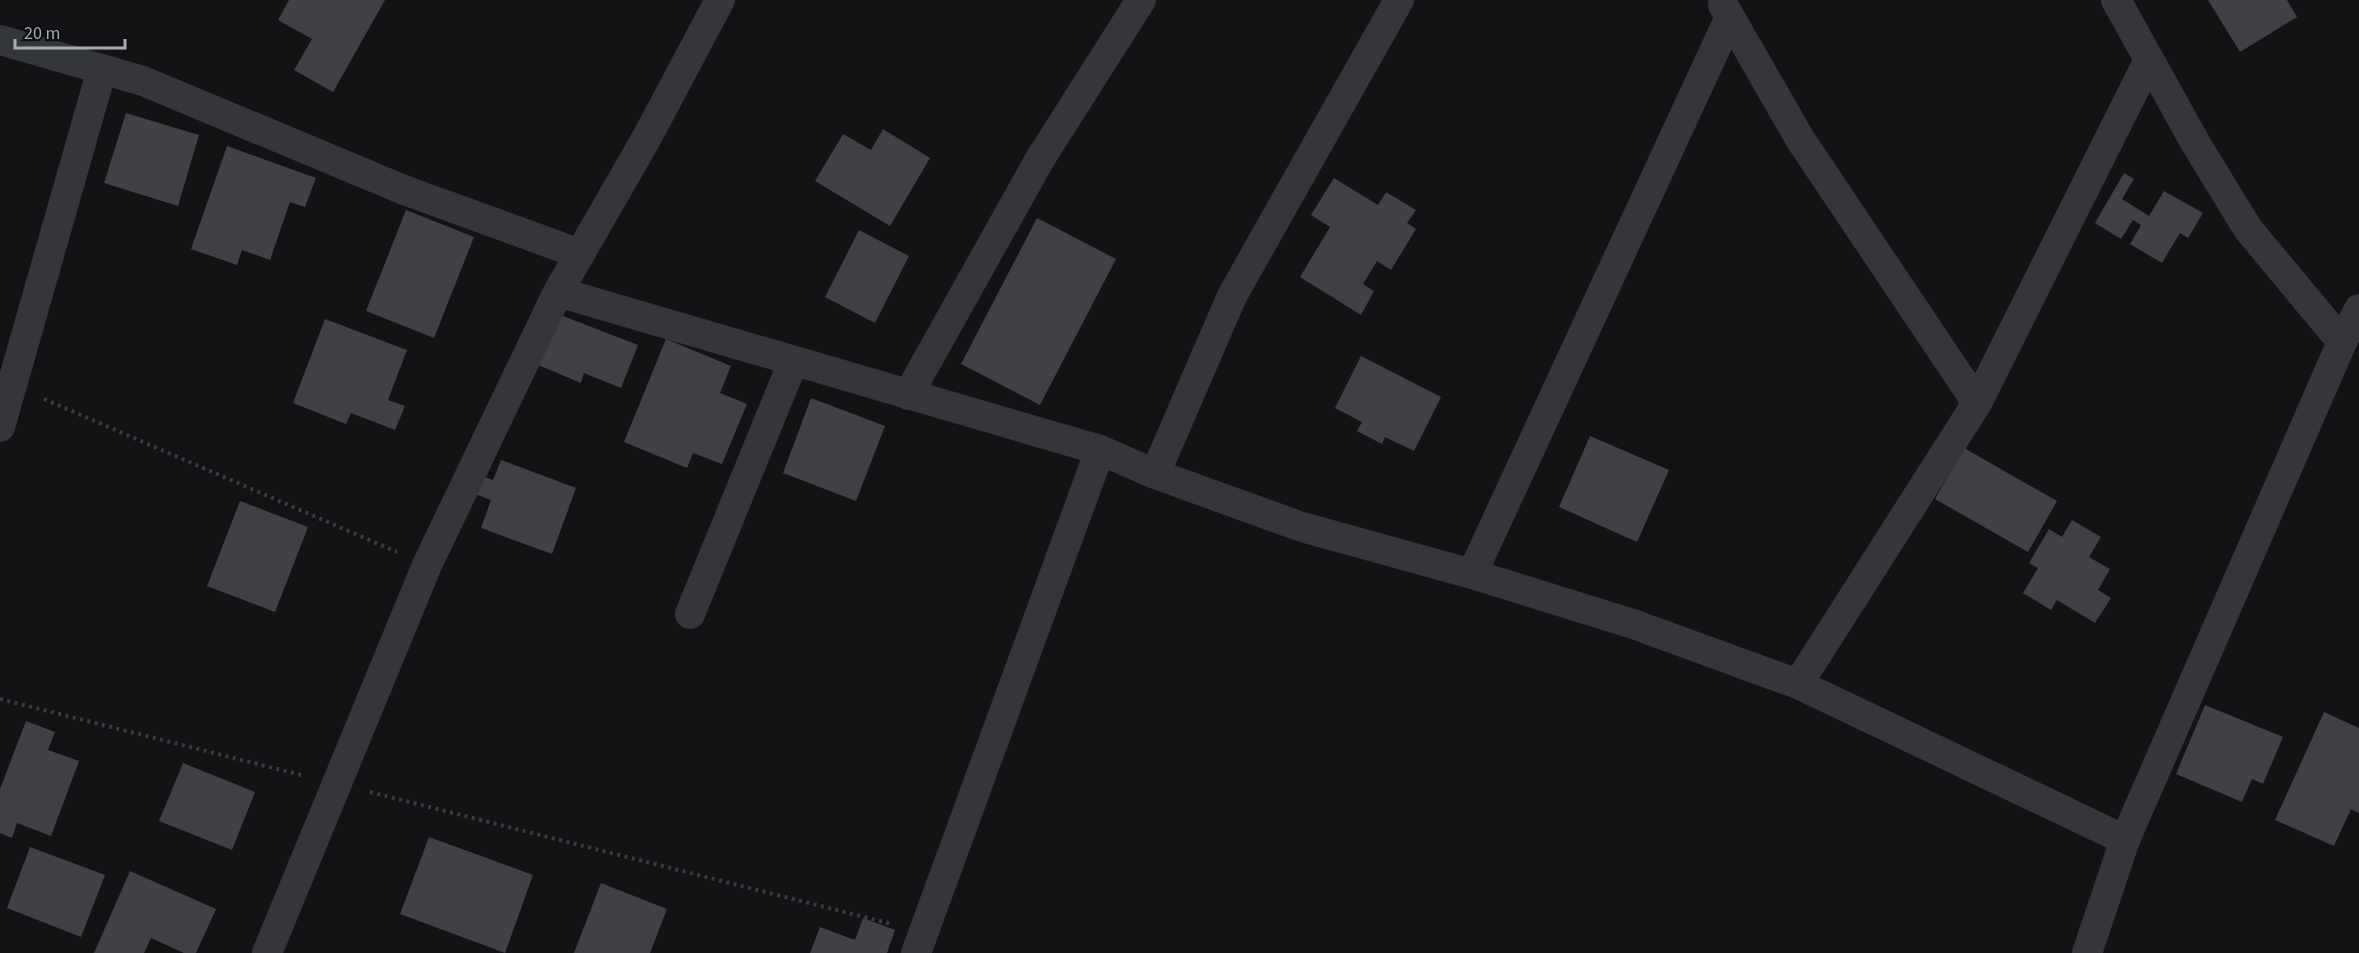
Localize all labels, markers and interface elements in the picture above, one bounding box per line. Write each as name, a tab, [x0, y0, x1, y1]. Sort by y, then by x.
scale bar	[15, 12, 124, 50]
text: 20 m	[24, 21, 60, 46]

